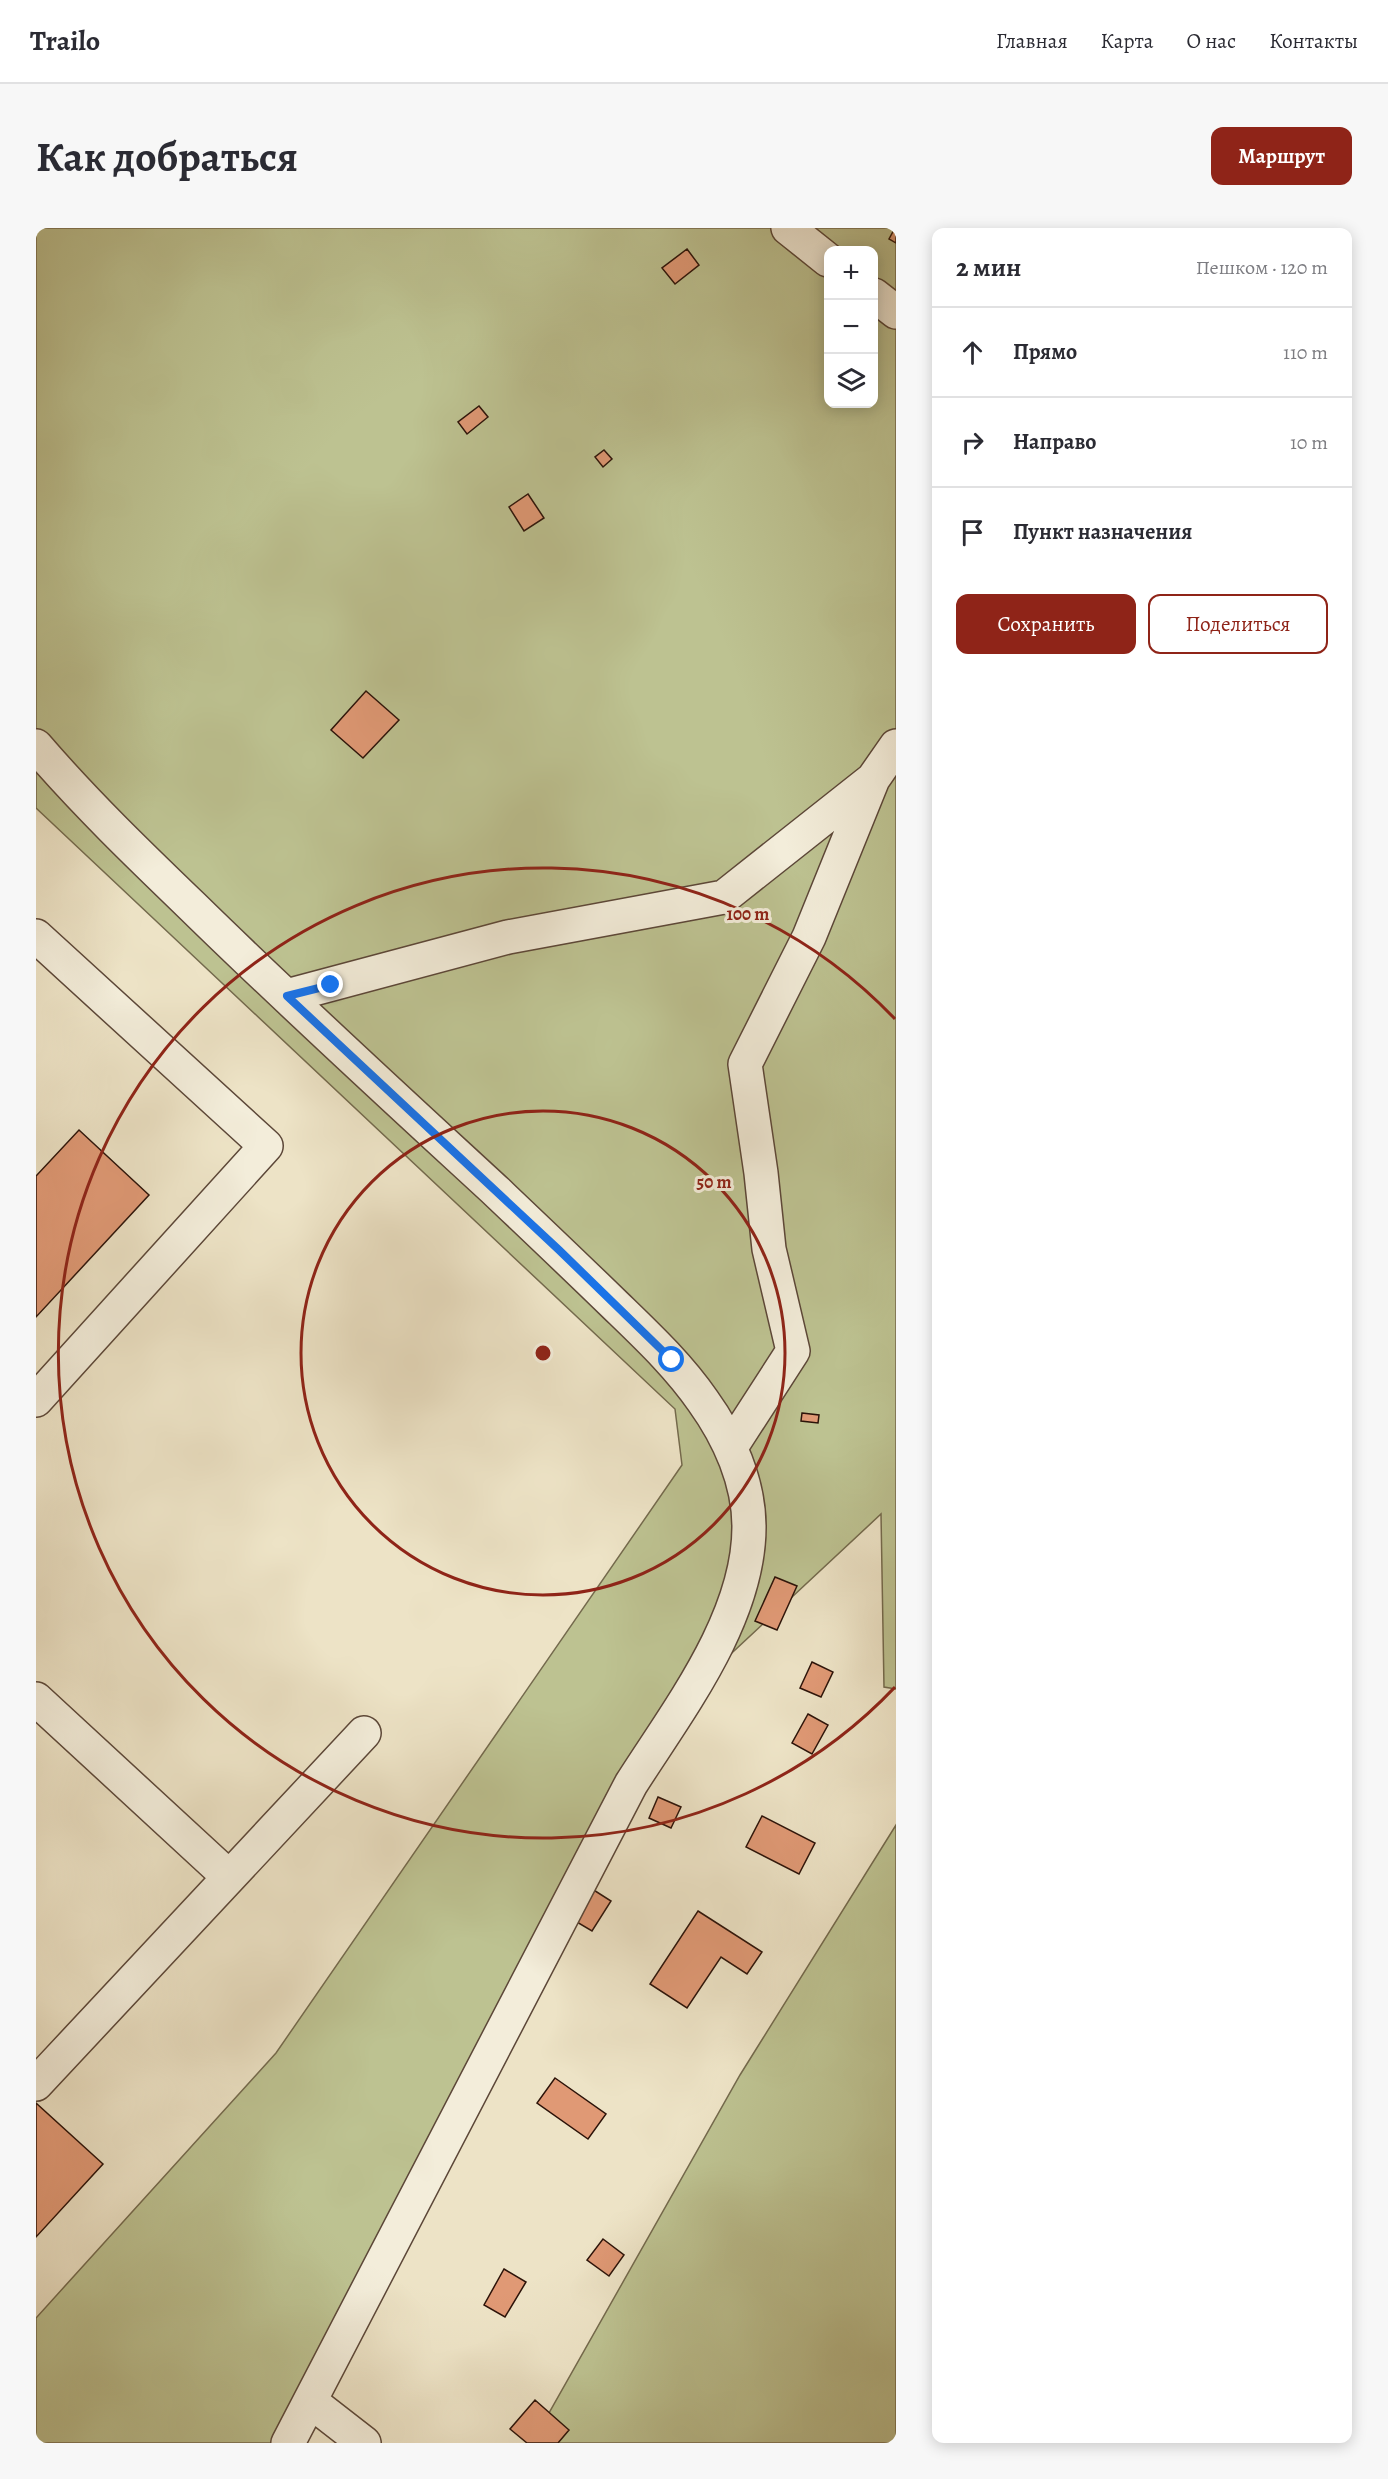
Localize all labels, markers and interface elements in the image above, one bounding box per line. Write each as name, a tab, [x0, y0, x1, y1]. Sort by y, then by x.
text: Trailo	[30, 22, 100, 60]
text: Главная	[996, 27, 1068, 55]
text: Карта	[1101, 27, 1153, 55]
text: О нас	[1186, 27, 1236, 55]
text: Контакты	[1269, 27, 1358, 55]
button: Маршрут	[1211, 127, 1352, 185]
text: Как добраться	[36, 128, 298, 185]
map controls	[824, 246, 878, 408]
button: +	[824, 246, 878, 300]
text: 2 мин	[956, 250, 1021, 285]
text: Пешком · 120 m	[1196, 254, 1328, 281]
button: −	[824, 300, 878, 354]
icon: ahead	[956, 336, 989, 369]
text: Прямо	[1013, 337, 1077, 367]
text: 110 m	[1283, 339, 1328, 366]
button: layers	[824, 354, 878, 408]
icon: right	[956, 426, 989, 459]
text: Направо	[1013, 427, 1096, 457]
text: 10 m	[1290, 429, 1328, 456]
icon: arrive	[956, 516, 989, 549]
text: Пункт назначения	[1013, 517, 1192, 547]
button: Сохранить	[956, 594, 1136, 654]
button: Поделиться	[1148, 594, 1328, 654]
text: 100 m	[727, 902, 769, 926]
route end	[317, 971, 343, 997]
text: 50 m	[697, 1170, 731, 1194]
centre of rings	[533, 1343, 553, 1363]
route start	[658, 1346, 684, 1372]

